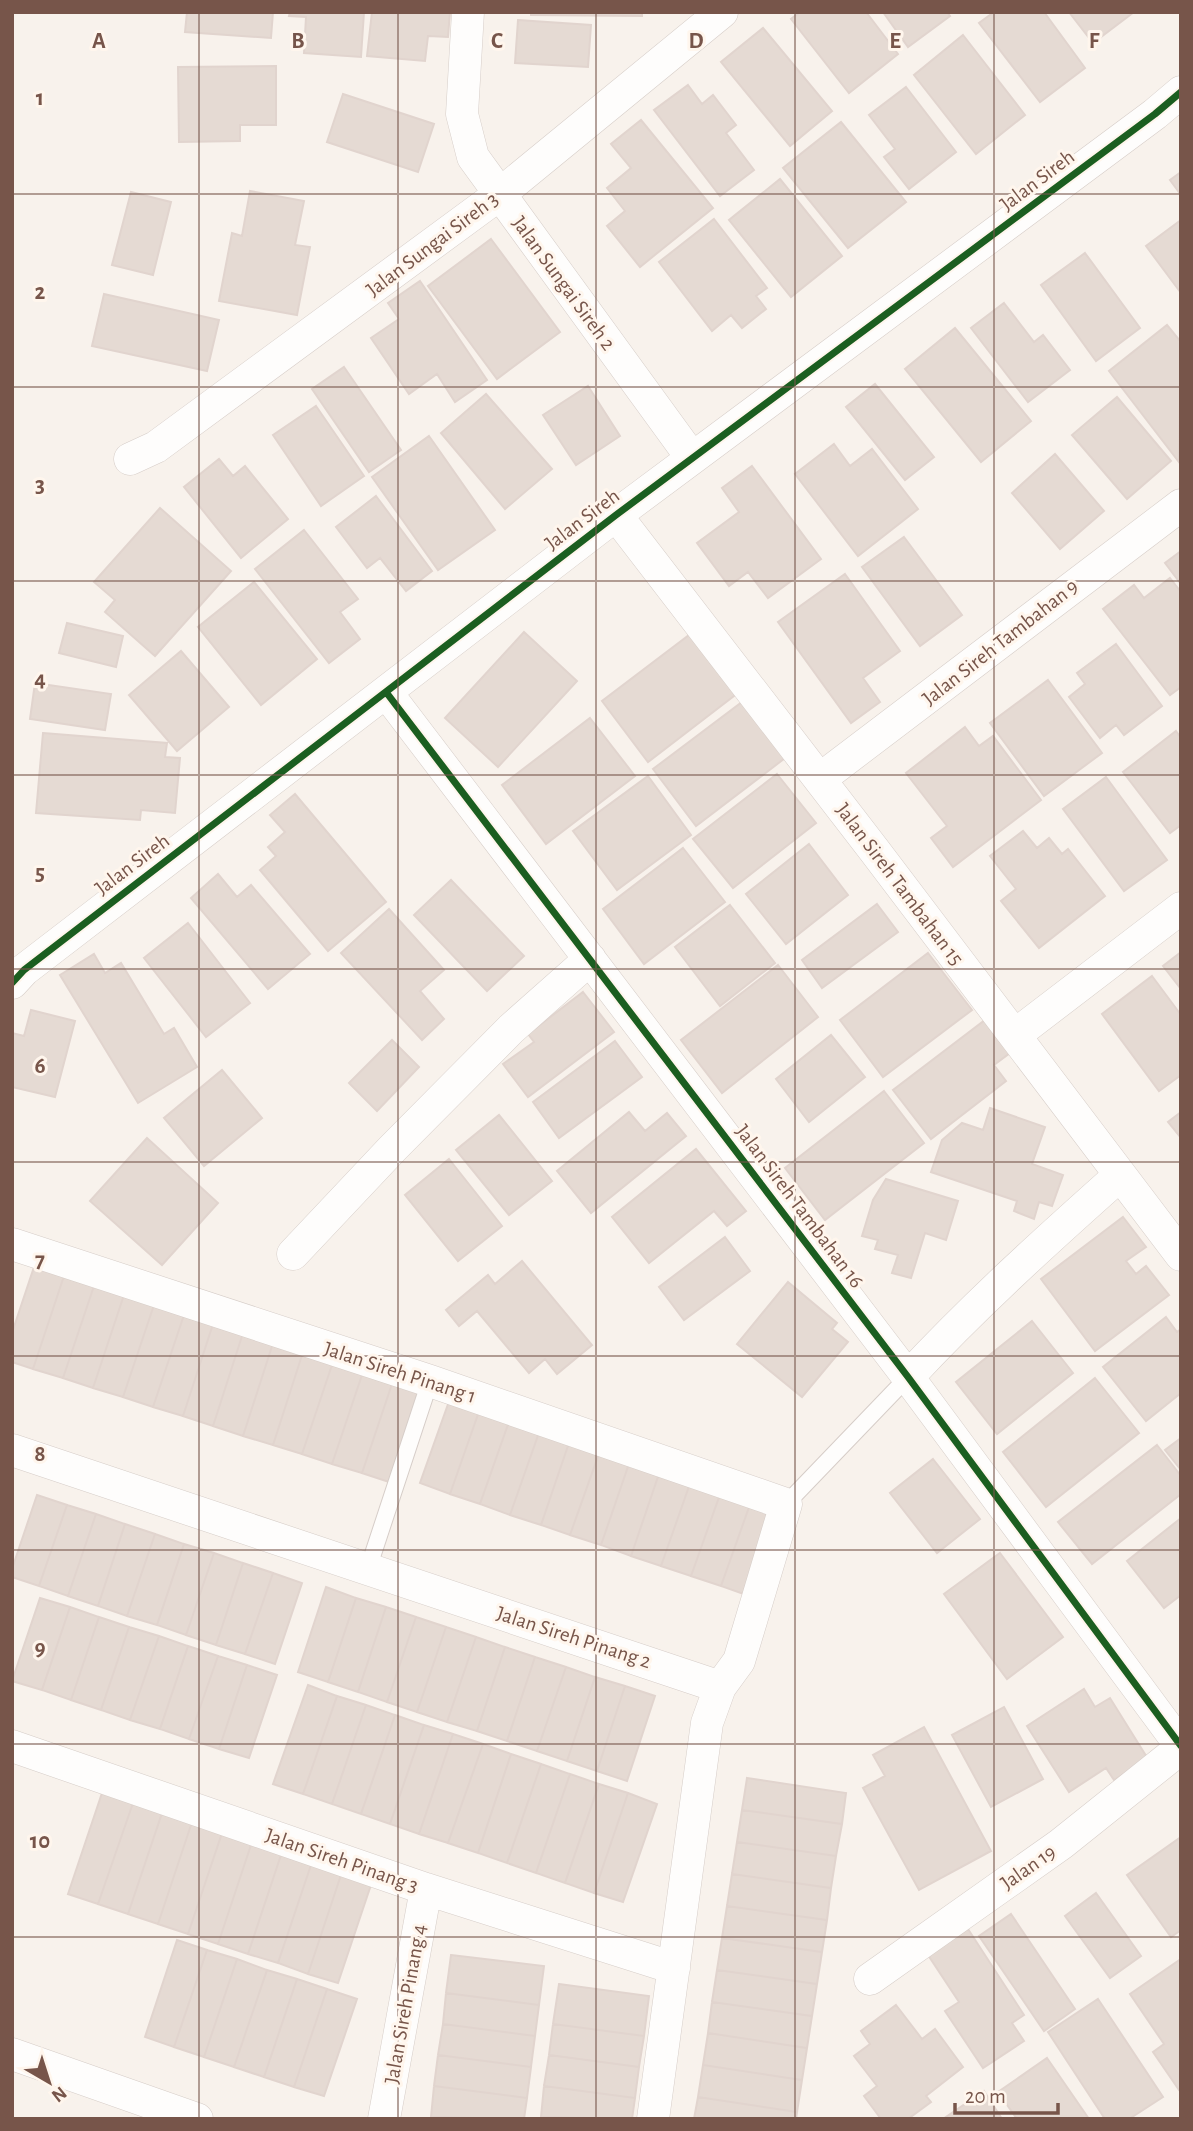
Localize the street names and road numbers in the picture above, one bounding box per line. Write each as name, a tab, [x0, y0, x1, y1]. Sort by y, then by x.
street label: Jalan Sireh	[996, 146, 1078, 215]
street label: Jalan Sungai Sireh 3	[363, 188, 502, 301]
street label: Jalan Sungai Sireh 2	[508, 213, 619, 354]
street label: Jalan Sireh	[541, 485, 623, 554]
street label: Jalan Sireh Tambahan 9	[919, 575, 1082, 709]
street label: Jalan Sireh Tambahan 15	[832, 799, 967, 969]
street label: Jalan Sireh	[91, 830, 173, 899]
street label: Jalan Sireh Tambahan 16	[732, 1121, 868, 1292]
street label: Jalan Sireh Pinang 1	[321, 1338, 479, 1407]
street label: Jalan Sireh Pinang 2	[494, 1603, 654, 1672]
street label: Jalan Sireh Pinang 3	[263, 1824, 421, 1896]
street label: Jalan 19	[997, 1841, 1060, 1894]
street label: Jalan Sireh Pinang 4	[381, 1923, 430, 2085]

